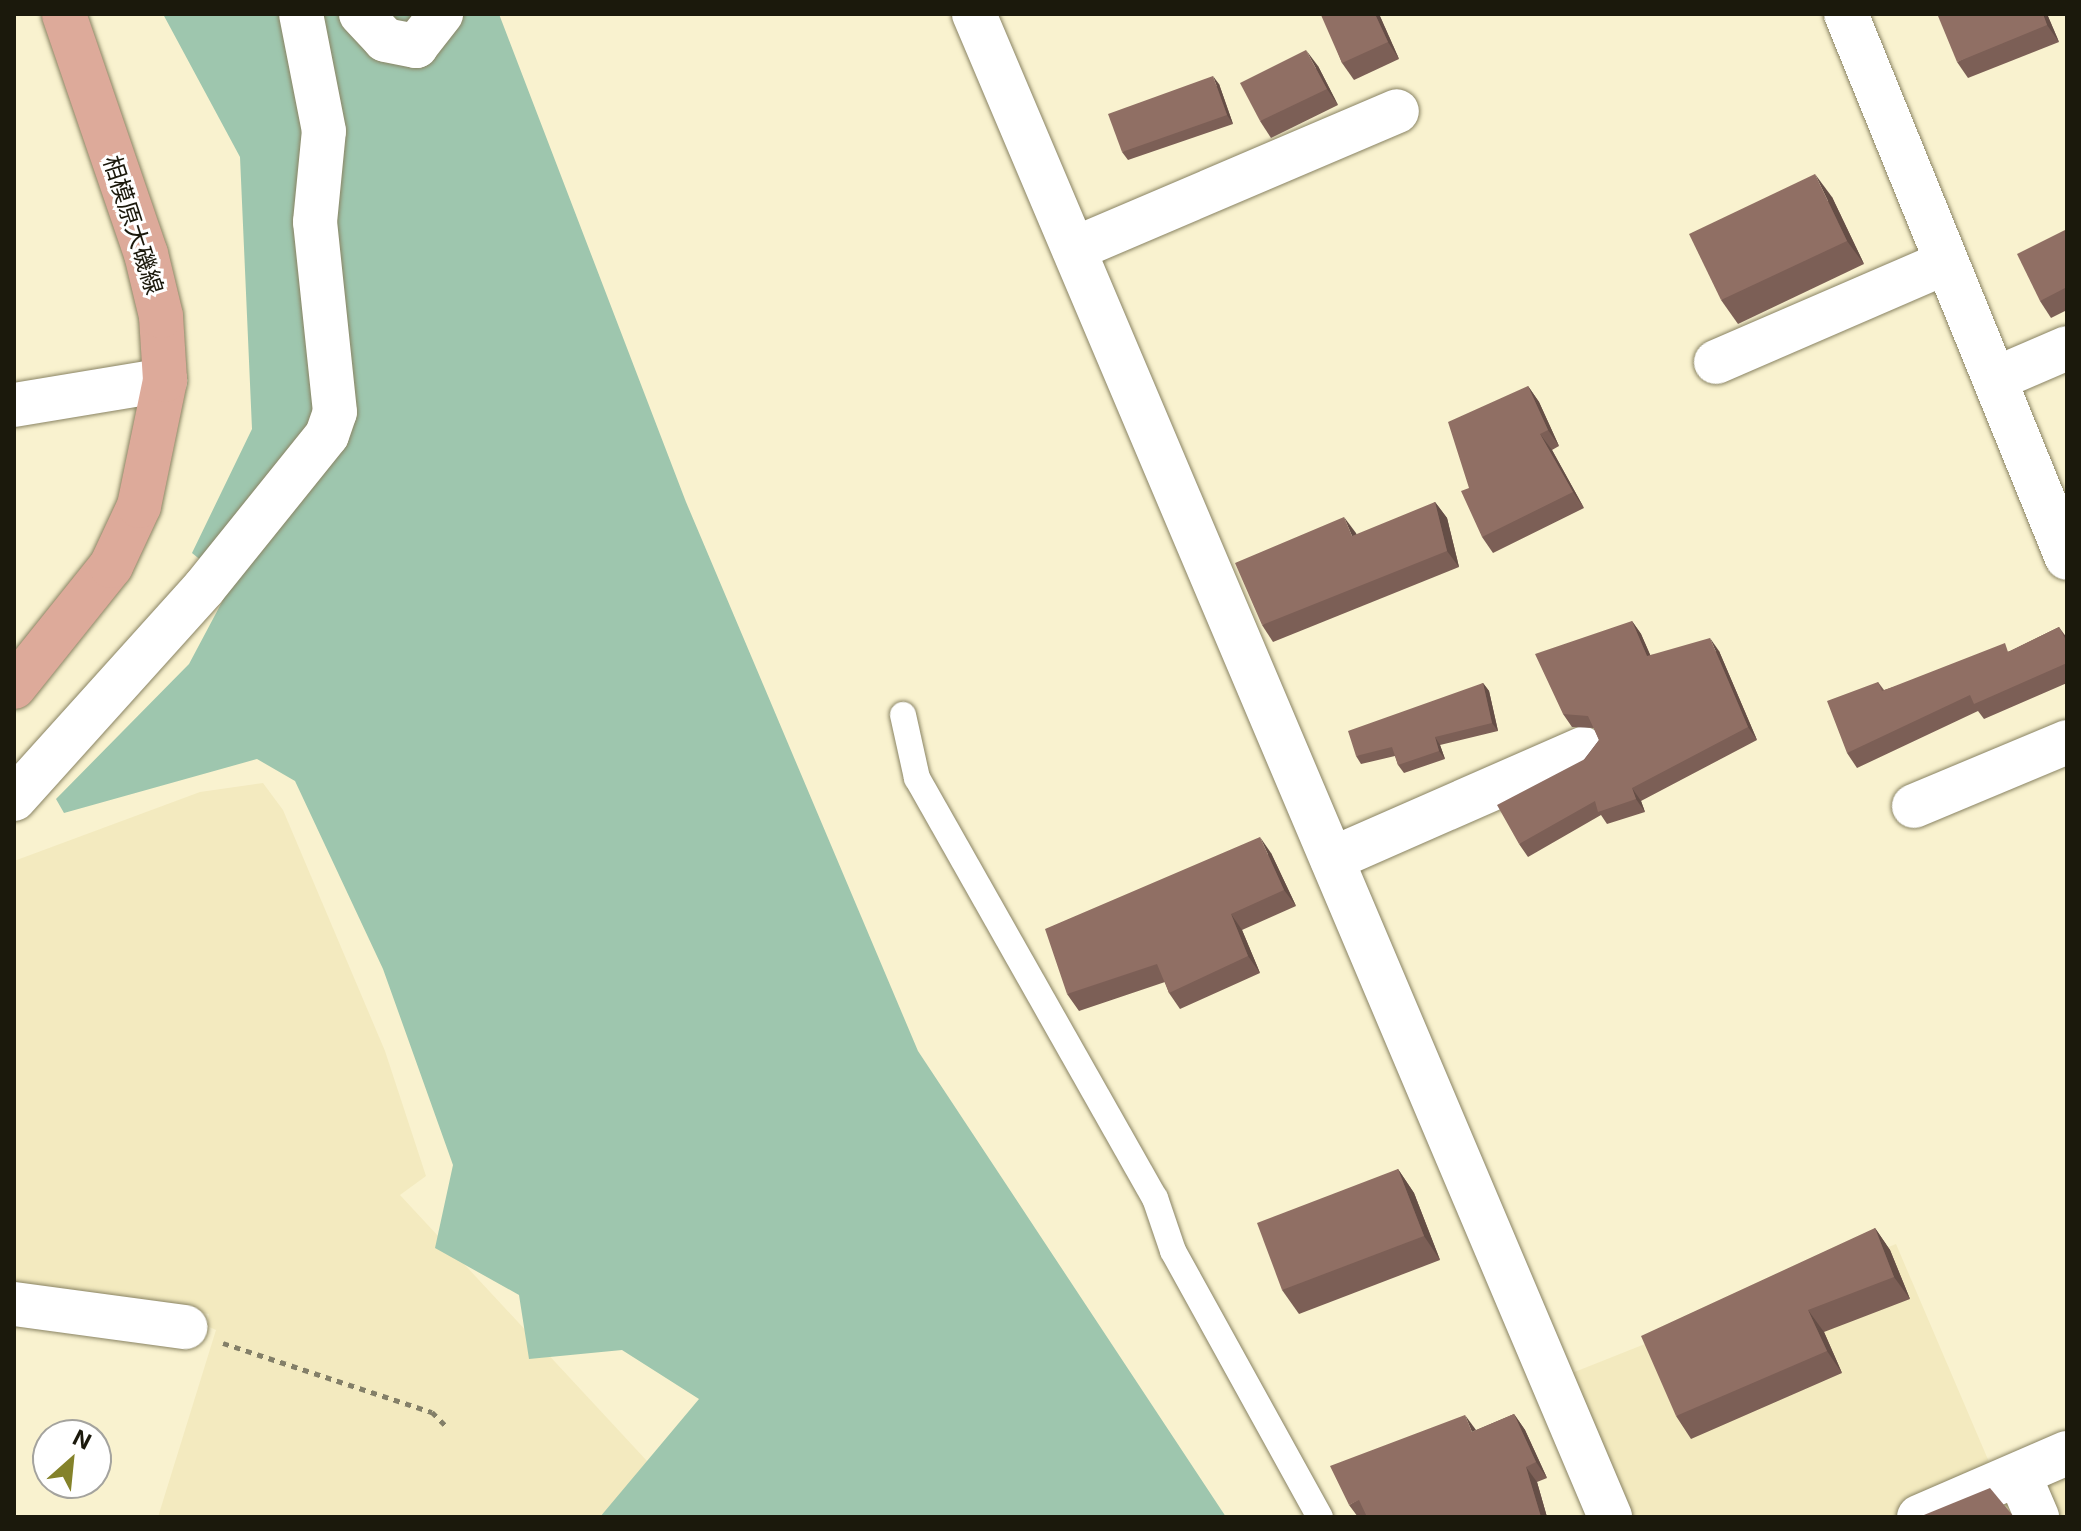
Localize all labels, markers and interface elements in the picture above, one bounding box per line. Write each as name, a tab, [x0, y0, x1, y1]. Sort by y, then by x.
street label: 相模原大磯線	[97, 152, 169, 298]
north arrow	[32, 1419, 112, 1499]
text: N	[69, 1424, 95, 1455]

